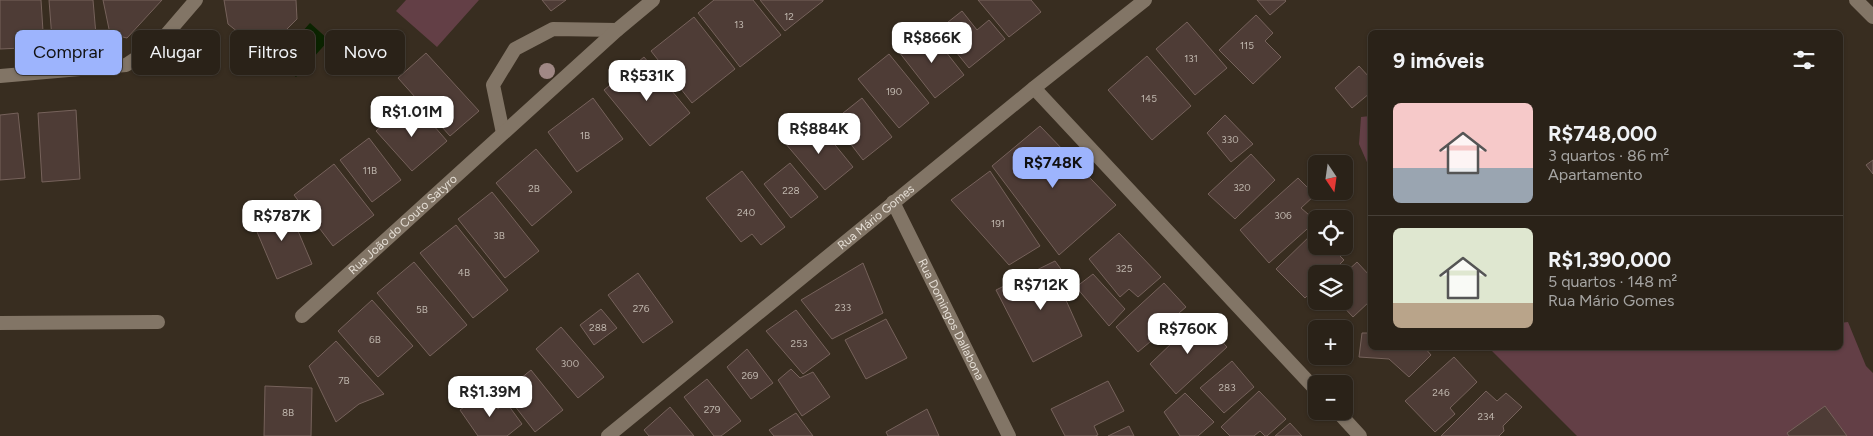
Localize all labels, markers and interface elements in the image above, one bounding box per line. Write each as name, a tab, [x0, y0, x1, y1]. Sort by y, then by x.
house number: 12	[784, 10, 794, 23]
house number: 13	[734, 18, 744, 31]
pin: R$866K	[891, 22, 973, 64]
text: R$866K	[903, 28, 961, 47]
chip: Comprar	[15, 30, 122, 75]
chip: Alugar	[132, 30, 220, 75]
chip: Filtros	[230, 30, 315, 75]
chip: Novo	[325, 30, 405, 75]
house number: 115	[1240, 39, 1254, 52]
icon: filters	[1790, 46, 1818, 74]
text: 9 imóveis	[1393, 48, 1484, 73]
house number: 131	[1184, 52, 1198, 65]
pin: R$531K	[606, 59, 688, 102]
text: R$531K	[620, 66, 674, 85]
house number: 190	[886, 85, 902, 98]
house number: 145	[1141, 92, 1157, 105]
pin: R$1.01M	[366, 96, 458, 138]
text: R$1.01M	[382, 102, 442, 121]
pin: R$884K	[778, 112, 860, 155]
text: R$884K	[789, 119, 849, 138]
text: R$748,000	[1548, 121, 1657, 146]
icon: home	[1433, 123, 1493, 183]
house number: 1B	[580, 129, 590, 142]
house number: 330	[1221, 133, 1239, 146]
pin: R$748K	[1012, 146, 1094, 189]
text: 3 quartos · 86 m²	[1548, 146, 1669, 165]
text: R$748K	[1024, 153, 1082, 172]
north arrow	[1308, 155, 1352, 200]
map controls	[1308, 155, 1353, 420]
house number: 11B	[363, 164, 377, 177]
text: Apartamento	[1548, 165, 1643, 184]
street label: Rua João do Couto Satyro	[346, 172, 460, 277]
street label: Rua Mário Gomes	[835, 181, 917, 253]
house number: 320	[1233, 181, 1251, 194]
house number: 2B	[528, 182, 540, 195]
house number: 228	[782, 184, 800, 197]
pin: R$787K	[241, 200, 323, 242]
text: R$787K	[253, 206, 311, 225]
house number: 240	[737, 206, 755, 219]
house number: 306	[1274, 209, 1292, 222]
button: locate	[1308, 210, 1353, 255]
house number: 191	[991, 217, 1005, 230]
house number: 3B	[493, 229, 505, 242]
text: R$1,390,000	[1548, 247, 1671, 272]
icon: home	[1433, 248, 1493, 308]
street label: Rua Domingos Dallabona	[915, 256, 987, 382]
house number: 325	[1116, 262, 1133, 275]
button: layers	[1308, 265, 1353, 310]
house number: 4B	[458, 266, 470, 279]
pin: R$712K	[1000, 268, 1082, 311]
text: 5 quartos · 148 m²	[1548, 272, 1677, 291]
text: R$712K	[1014, 275, 1068, 294]
text: Rua Mário Gomes	[1548, 291, 1674, 310]
house number: 233	[835, 301, 851, 314]
house number: 276	[633, 302, 650, 315]
house number: 5B	[416, 303, 428, 316]
pin: R$760K	[1147, 312, 1229, 355]
text: R$760K	[1159, 319, 1217, 338]
button: +	[1308, 320, 1353, 365]
house number: 288	[589, 321, 607, 334]
house number: 6B	[369, 333, 381, 346]
house number: 253	[791, 337, 807, 350]
house number: 300	[561, 357, 579, 370]
house number: 269	[742, 369, 759, 382]
house number: 7B	[338, 374, 350, 387]
button: −	[1308, 375, 1353, 420]
pin: R$1.39M	[444, 376, 536, 418]
house number: 283	[1218, 381, 1236, 394]
text: R$1.39M	[459, 382, 521, 401]
house number: 246	[1432, 386, 1450, 399]
house number: 279	[704, 403, 721, 416]
house number: 8B	[282, 406, 294, 419]
house number: 234	[1477, 410, 1495, 423]

